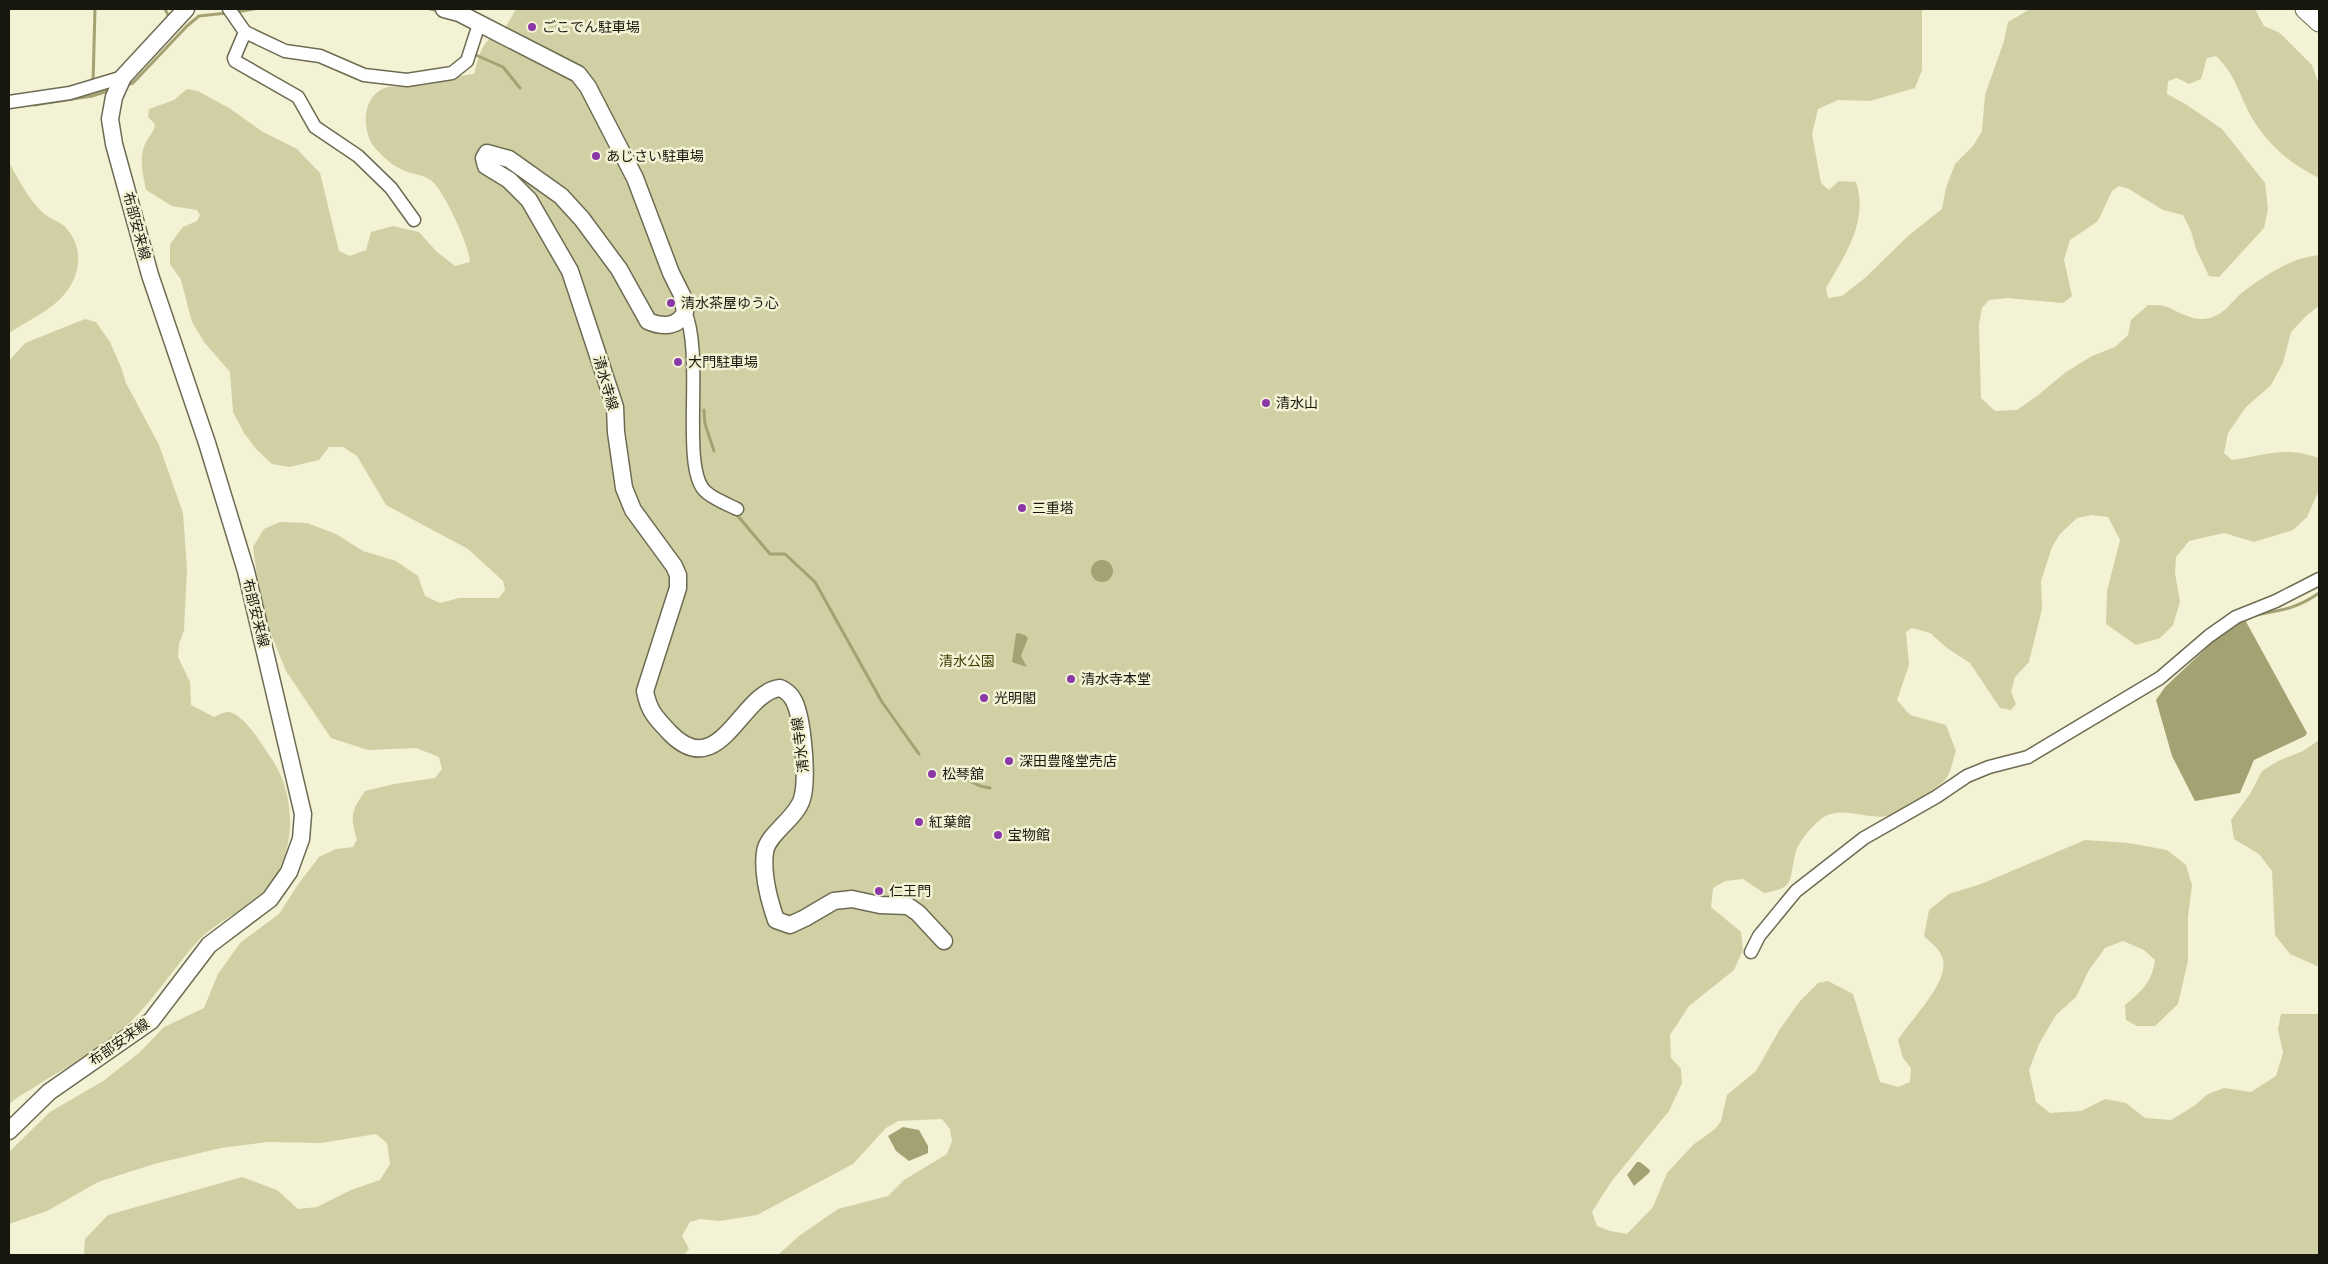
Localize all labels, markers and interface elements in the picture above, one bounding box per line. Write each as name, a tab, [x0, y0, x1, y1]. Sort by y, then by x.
place label: ごこでん駐車場	[542, 18, 640, 36]
marker: ごこでん駐車場	[526, 21, 538, 33]
place label: あじさい駐車場	[606, 147, 704, 165]
marker: あじさい駐車場	[590, 150, 602, 162]
street label: 布部安来線	[119, 190, 155, 262]
place label: 清水茶屋ゆう心	[681, 294, 779, 312]
marker: 清水茶屋ゆう心	[665, 297, 677, 309]
place label: 大門駐車場	[688, 353, 758, 371]
street label: 清水寺線	[590, 354, 622, 412]
marker: 大門駐車場	[672, 356, 684, 368]
place label: 清水山	[1276, 394, 1318, 412]
marker: 清水山	[1260, 397, 1272, 409]
place label: 三重塔	[1032, 499, 1074, 517]
marker: 三重塔	[1016, 502, 1028, 514]
street label: 布部安来線	[239, 577, 273, 649]
park label: 清水公園	[939, 652, 995, 670]
place label: 清水寺本堂	[1081, 670, 1151, 688]
marker: 清水寺本堂	[1065, 673, 1077, 685]
place label: 光明閣	[994, 689, 1036, 707]
marker: 光明閣	[978, 692, 990, 704]
street label: 清水寺線	[788, 716, 812, 774]
place label: 深田豊隆堂売店	[1019, 752, 1117, 770]
marker: 深田豊隆堂売店	[1003, 755, 1015, 767]
place label: 松琴舘	[942, 765, 984, 783]
marker: 松琴舘	[926, 768, 938, 780]
place label: 紅葉館	[929, 813, 971, 831]
marker: 紅葉館	[913, 816, 925, 828]
place label: 宝物館	[1008, 826, 1050, 844]
marker: 宝物館	[992, 829, 1004, 841]
place label: 仁王門	[889, 882, 931, 900]
marker: 仁王門	[873, 885, 885, 897]
street label: 布部安来線	[85, 1015, 153, 1069]

